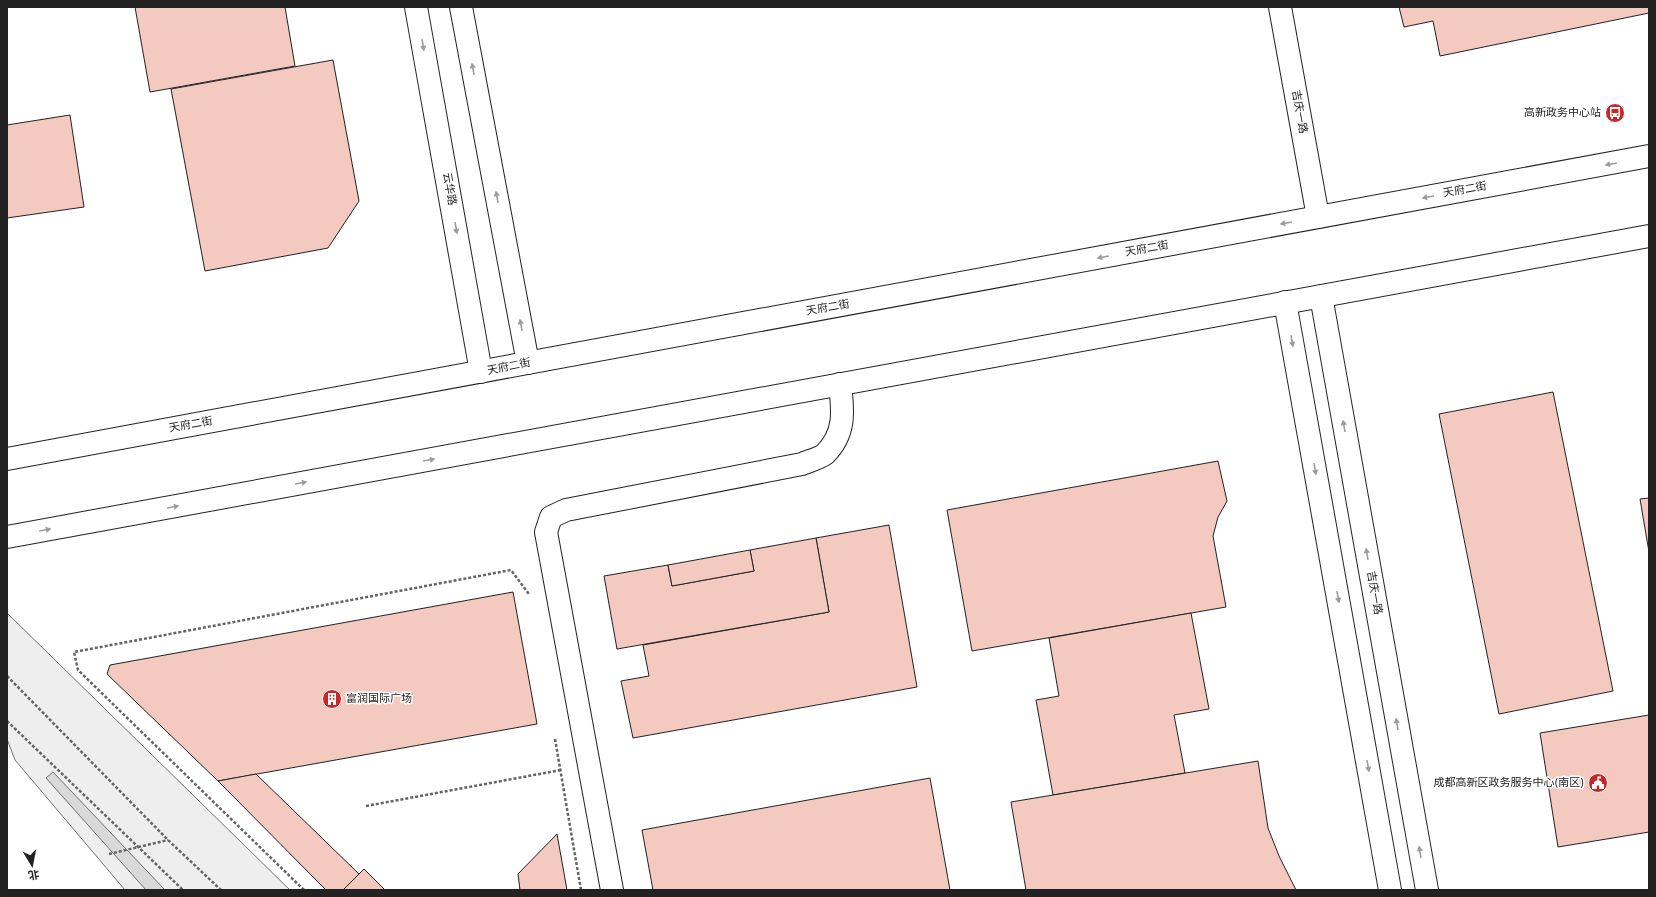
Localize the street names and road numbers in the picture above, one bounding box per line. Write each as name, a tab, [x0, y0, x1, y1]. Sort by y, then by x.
street label: 吉庆一路	[1288, 89, 1310, 135]
street label: 云华路	[439, 172, 459, 206]
street label: 天府二街	[1442, 179, 1488, 201]
street label: 天府二街	[1124, 238, 1170, 260]
street label: 天府二街	[805, 297, 851, 319]
street label: 天府二街	[486, 356, 532, 378]
street label: 天府二街	[168, 414, 214, 436]
street label: 吉庆一路	[1363, 570, 1385, 616]

